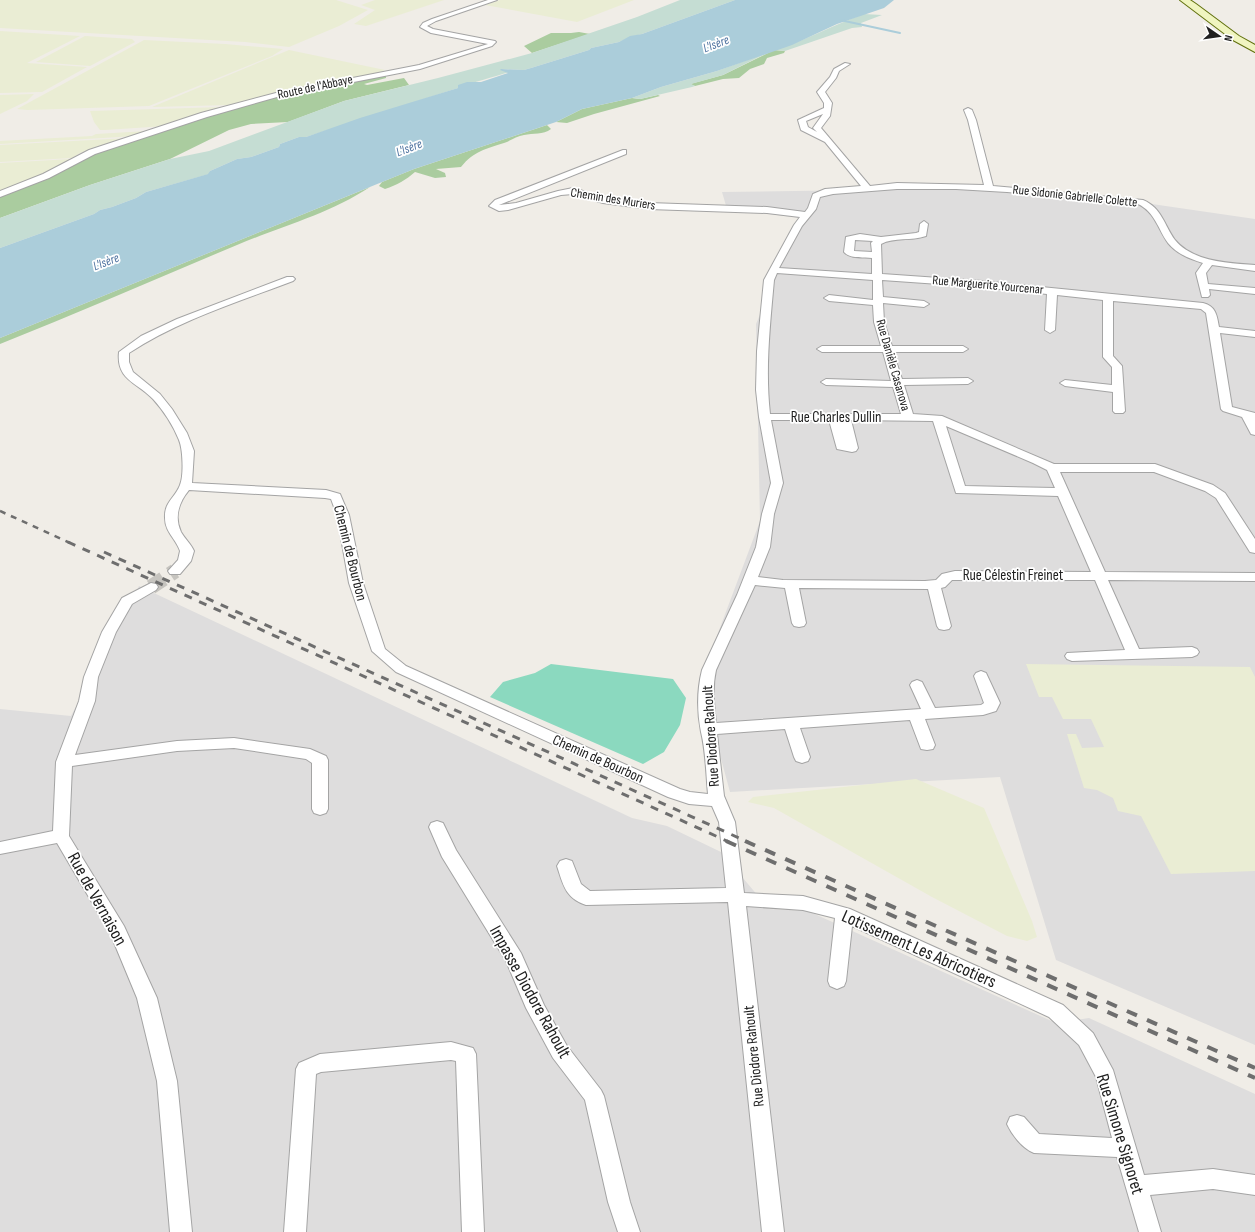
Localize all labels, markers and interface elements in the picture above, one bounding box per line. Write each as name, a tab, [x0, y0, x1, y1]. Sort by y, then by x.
north arrow	[1199, 16, 1239, 56]
water label: L'Isère	[701, 32, 731, 56]
text: N	[1221, 34, 1235, 43]
street label: Route de l'Abbaye	[276, 71, 354, 103]
water label: L'Isère	[394, 136, 424, 160]
street label: Rue Sidonie Gabrielle Colette	[1012, 181, 1138, 211]
street label: Chemin des Muriers	[569, 184, 657, 214]
water label: L'Isère	[91, 250, 121, 274]
street label: Rue Marguerite Yourcenar	[932, 272, 1045, 298]
street label: Rue Danièle Casanova	[872, 317, 914, 413]
street label: Rue Charles Dullin	[791, 408, 881, 427]
street label: Chemin de Bourbon	[329, 503, 371, 603]
street label: Rue Célestin Freinet	[963, 566, 1064, 585]
street label: Rue Diodore Rahoult	[698, 684, 724, 787]
street label: Chemin de Bourbon	[549, 730, 647, 788]
street label: Rue de Vernaison	[63, 849, 131, 949]
street label: Lotissement Les Abricotiers	[839, 906, 999, 992]
street label: Impasse Diodore Rahoult	[485, 922, 575, 1062]
street label: Rue Diodore Rahoult	[739, 1004, 769, 1108]
street label: Rue Simone Signoret	[1092, 1071, 1148, 1197]

